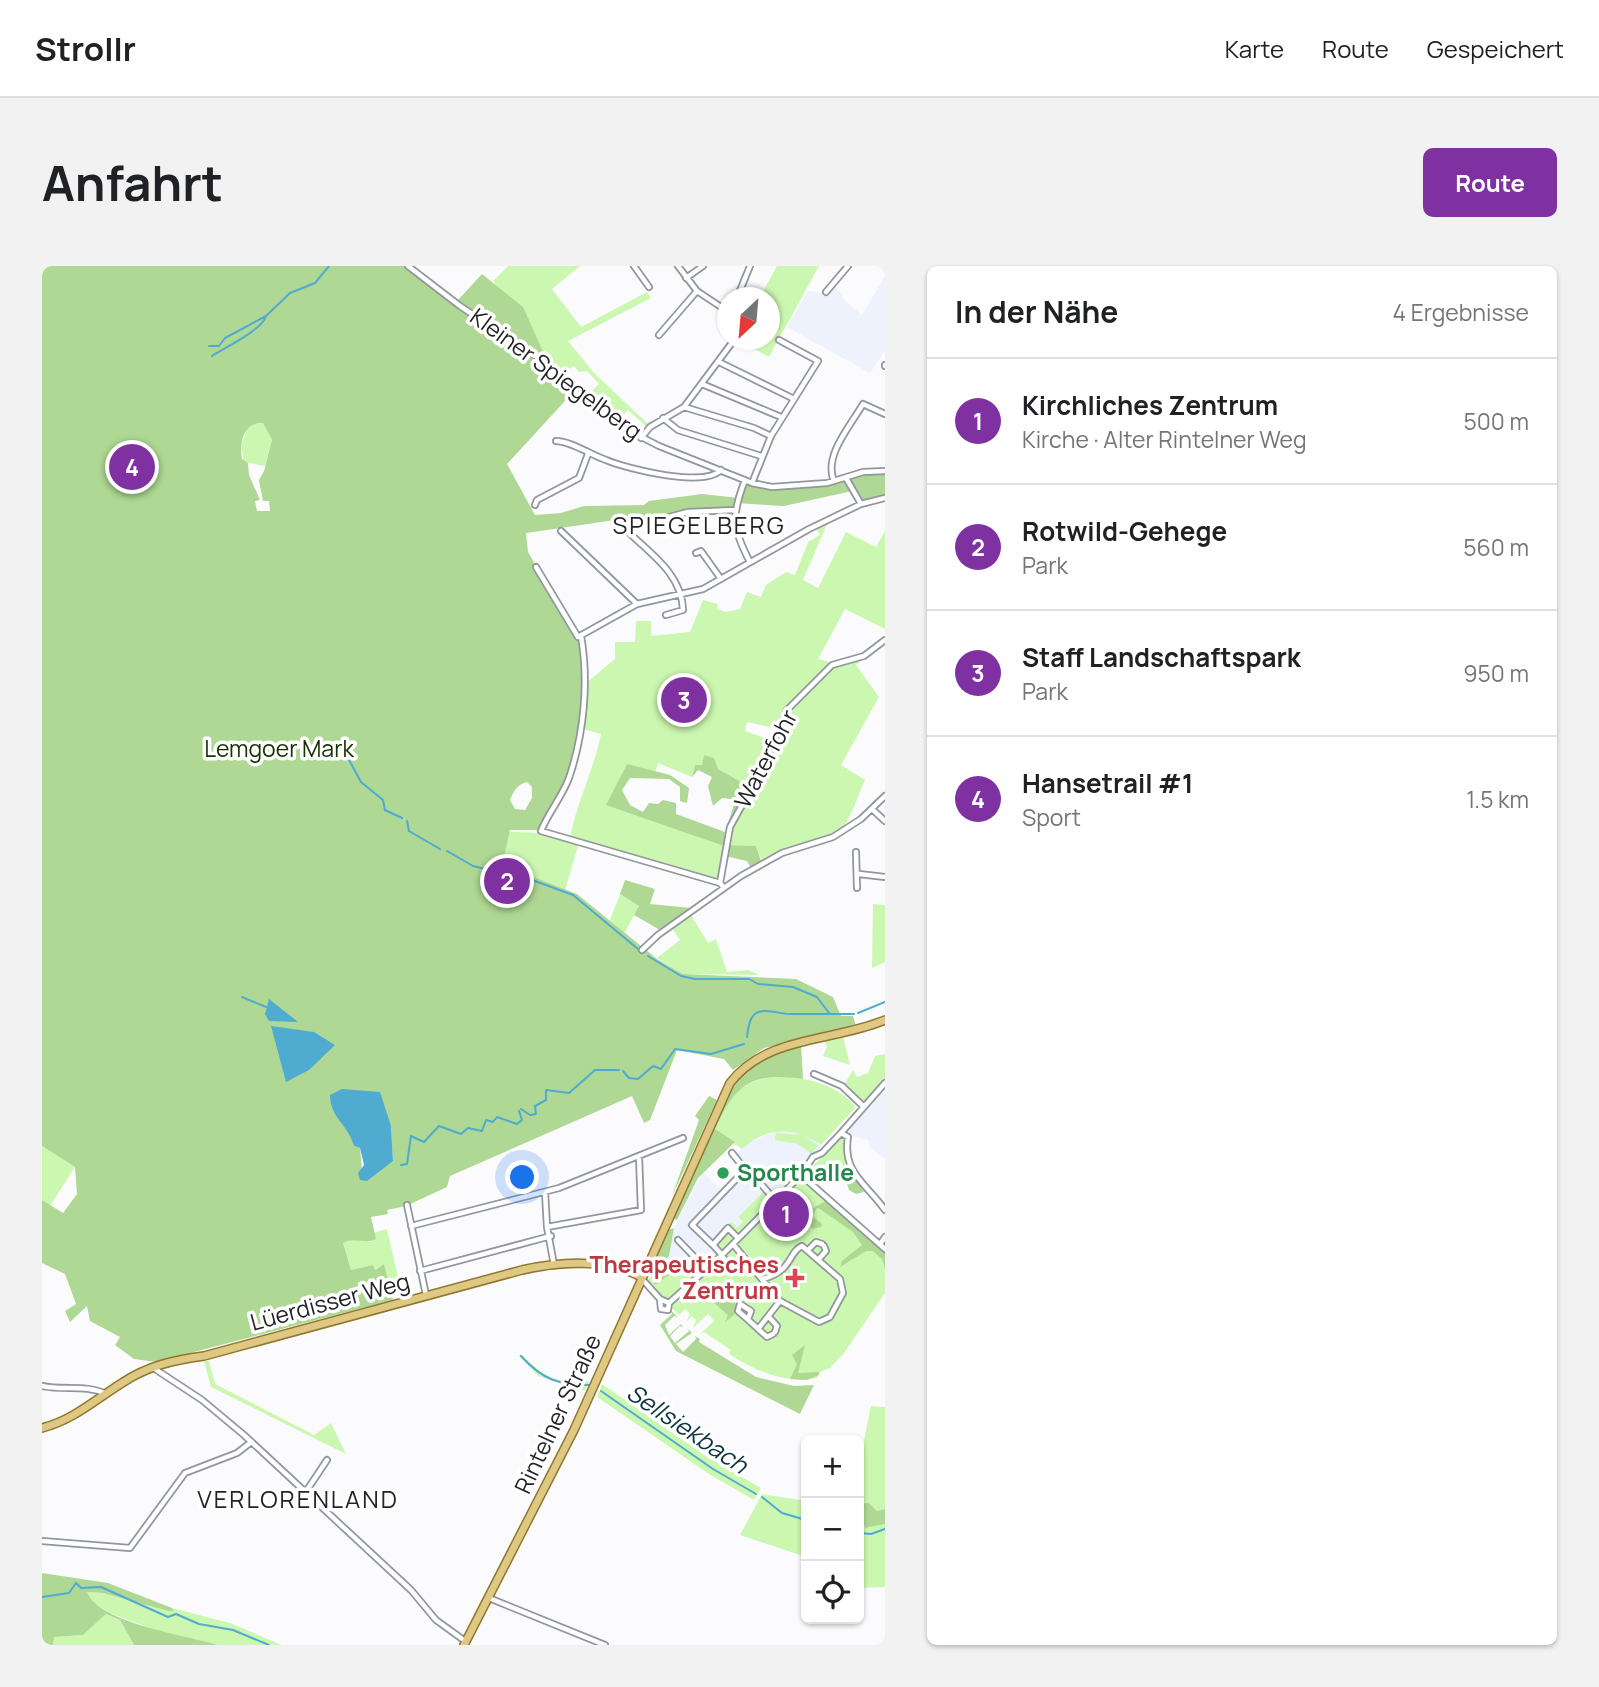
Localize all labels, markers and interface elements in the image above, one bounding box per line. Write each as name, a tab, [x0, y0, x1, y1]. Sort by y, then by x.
text: Strollr	[35, 26, 136, 71]
text: Karte	[1225, 32, 1284, 65]
text: Route	[1322, 32, 1389, 65]
text: Gespeichert	[1427, 32, 1564, 65]
button: Route	[1423, 148, 1557, 217]
text: Anfahrt	[42, 149, 223, 216]
north arrow	[717, 287, 780, 350]
text: In der Nähe	[955, 291, 1118, 332]
text: 4 Ergebnisse	[1393, 296, 1529, 328]
street label: Kleiner Spiegelberg	[464, 300, 649, 446]
text: Kirchliches Zentrum	[1022, 387, 1278, 423]
text: 1	[973, 405, 983, 437]
text: 500 m	[1464, 405, 1529, 437]
text: Kirche · Alter Rintelner Weg	[1022, 423, 1307, 455]
pin: 4	[109, 441, 155, 493]
district label: SPIEGELBERG	[612, 508, 786, 541]
text: Rotwild-Gehege	[1022, 513, 1227, 549]
text: 2	[971, 531, 985, 563]
text: 560 m	[1463, 531, 1529, 563]
text: Park	[1022, 549, 1068, 581]
text: Staff Landschaftspark	[1022, 639, 1301, 675]
text: 3	[971, 657, 985, 689]
text: 950 m	[1463, 657, 1529, 689]
pin: 3	[661, 674, 707, 726]
text: Park	[1022, 675, 1068, 707]
street label: Waterfohr	[726, 704, 804, 813]
park label: Lemgoer Mark	[204, 732, 354, 764]
text: Hansetrail #1	[1022, 765, 1193, 801]
text: 4	[971, 783, 985, 815]
text: 1.5 km	[1466, 783, 1529, 815]
text: Sport	[1022, 801, 1081, 833]
pin: 2	[484, 855, 530, 907]
place label: Sporthalle	[737, 1156, 854, 1188]
your location	[505, 1160, 539, 1194]
marker: Sporthalle	[715, 1165, 731, 1181]
pin: 1	[763, 1188, 809, 1240]
place label: Therapeutisches Zentrum	[589, 1248, 779, 1306]
street label: Lüerdisser Weg	[247, 1264, 413, 1338]
marker: Therapeutisches Zentrum	[785, 1268, 805, 1288]
street label: Rintelner Straße	[506, 1329, 608, 1498]
water label: Sellsiekbach	[621, 1375, 755, 1481]
map controls	[801, 1435, 864, 1624]
button: +	[801, 1435, 864, 1498]
district label: VERLORENLAND	[197, 1482, 399, 1515]
button: −	[801, 1498, 864, 1561]
button: locate	[801, 1561, 864, 1624]

